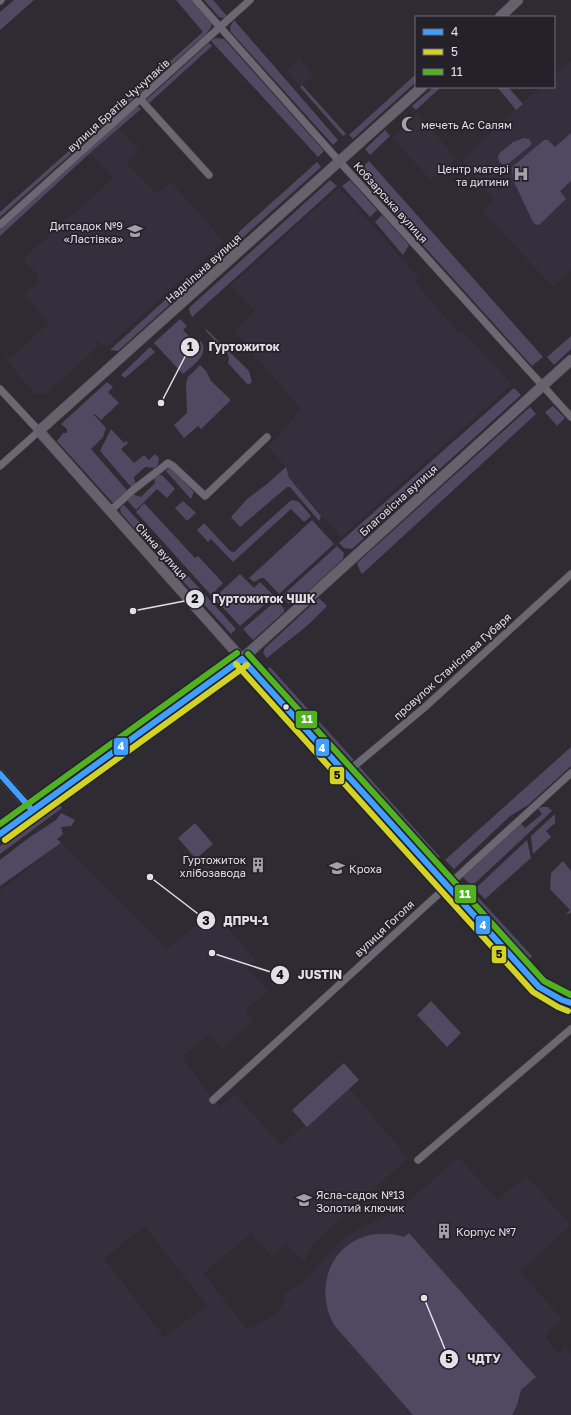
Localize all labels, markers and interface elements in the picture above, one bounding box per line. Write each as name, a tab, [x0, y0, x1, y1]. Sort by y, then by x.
legend	[415, 16, 555, 88]
text: 4	[451, 24, 458, 39]
text: 5	[451, 44, 458, 59]
street label: вулиця Братів Чучупаків	[64, 56, 172, 154]
text: 11	[451, 64, 463, 79]
mosque icon: мечеть Ас Салям	[400, 115, 418, 133]
place label: мечеть Ас Салям	[421, 118, 512, 131]
street label: Кобзарська вулиця	[351, 159, 431, 245]
place label: Центр матері та дитини	[437, 162, 509, 188]
hospital icon: Центр матері та дитини	[512, 165, 530, 183]
place label: Дитсадок №9 «Ластівка»	[50, 219, 123, 245]
school or university icon: Дитсадок №9 «Ластівка»	[126, 222, 144, 240]
street label: Надпільна вулиця	[163, 231, 243, 305]
callout: Гуртожиток	[180, 335, 287, 359]
text: 1	[187, 339, 193, 354]
text: Гуртожиток	[208, 339, 280, 354]
street label: Благовісна вулиця	[356, 462, 440, 538]
street label: Сінна вулиця	[133, 520, 191, 582]
callout: Гуртожиток ЧШК	[185, 587, 324, 611]
text: 2	[191, 591, 199, 606]
text: Гуртожиток ЧШК	[212, 591, 316, 606]
street label: провулок Станіслава Губаря	[391, 610, 513, 722]
unlabelled marker	[281, 702, 291, 712]
line badge: 11	[295, 710, 318, 729]
text: 11	[301, 712, 313, 725]
line badge: 4	[113, 737, 129, 756]
line badge: 4	[315, 738, 330, 757]
text: 4	[118, 739, 125, 752]
text: 4	[319, 741, 326, 754]
line badge: 5	[329, 766, 345, 785]
text: 5	[334, 768, 341, 781]
place label: Гуртожиток хлібозавода	[180, 853, 247, 879]
building icon: Гуртожиток хлібозавода	[249, 856, 267, 874]
school or university icon: Кроха	[328, 859, 346, 877]
place label: Кроха	[349, 862, 382, 875]
line badge: 11	[454, 884, 477, 904]
text: 11	[459, 887, 471, 900]
street label: вулиця Гоголя	[352, 897, 416, 959]
callout: ДПРЧ-1	[196, 908, 277, 932]
text: 3	[202, 913, 210, 928]
text: ДПРЧ-1	[223, 913, 269, 928]
line badge: 4	[475, 915, 491, 935]
text: 4	[480, 918, 487, 931]
line badge: 5	[491, 945, 507, 964]
text: 5	[496, 947, 503, 960]
callout: JUSTIN	[270, 963, 351, 987]
text: 4	[276, 967, 284, 982]
text: JUSTIN	[298, 967, 342, 982]
place label: Ясла-садок №13 Золотий ключик	[316, 1188, 405, 1214]
school or university icon: Ясла-садок №13 Золотий ключик	[295, 1191, 313, 1209]
building icon: Корпус №7	[435, 1222, 453, 1240]
place label: Корпус №7	[456, 1225, 516, 1238]
callout: ЧДТУ	[439, 1347, 508, 1371]
text: 5	[445, 1351, 453, 1366]
text: ЧДТУ	[467, 1351, 501, 1366]

